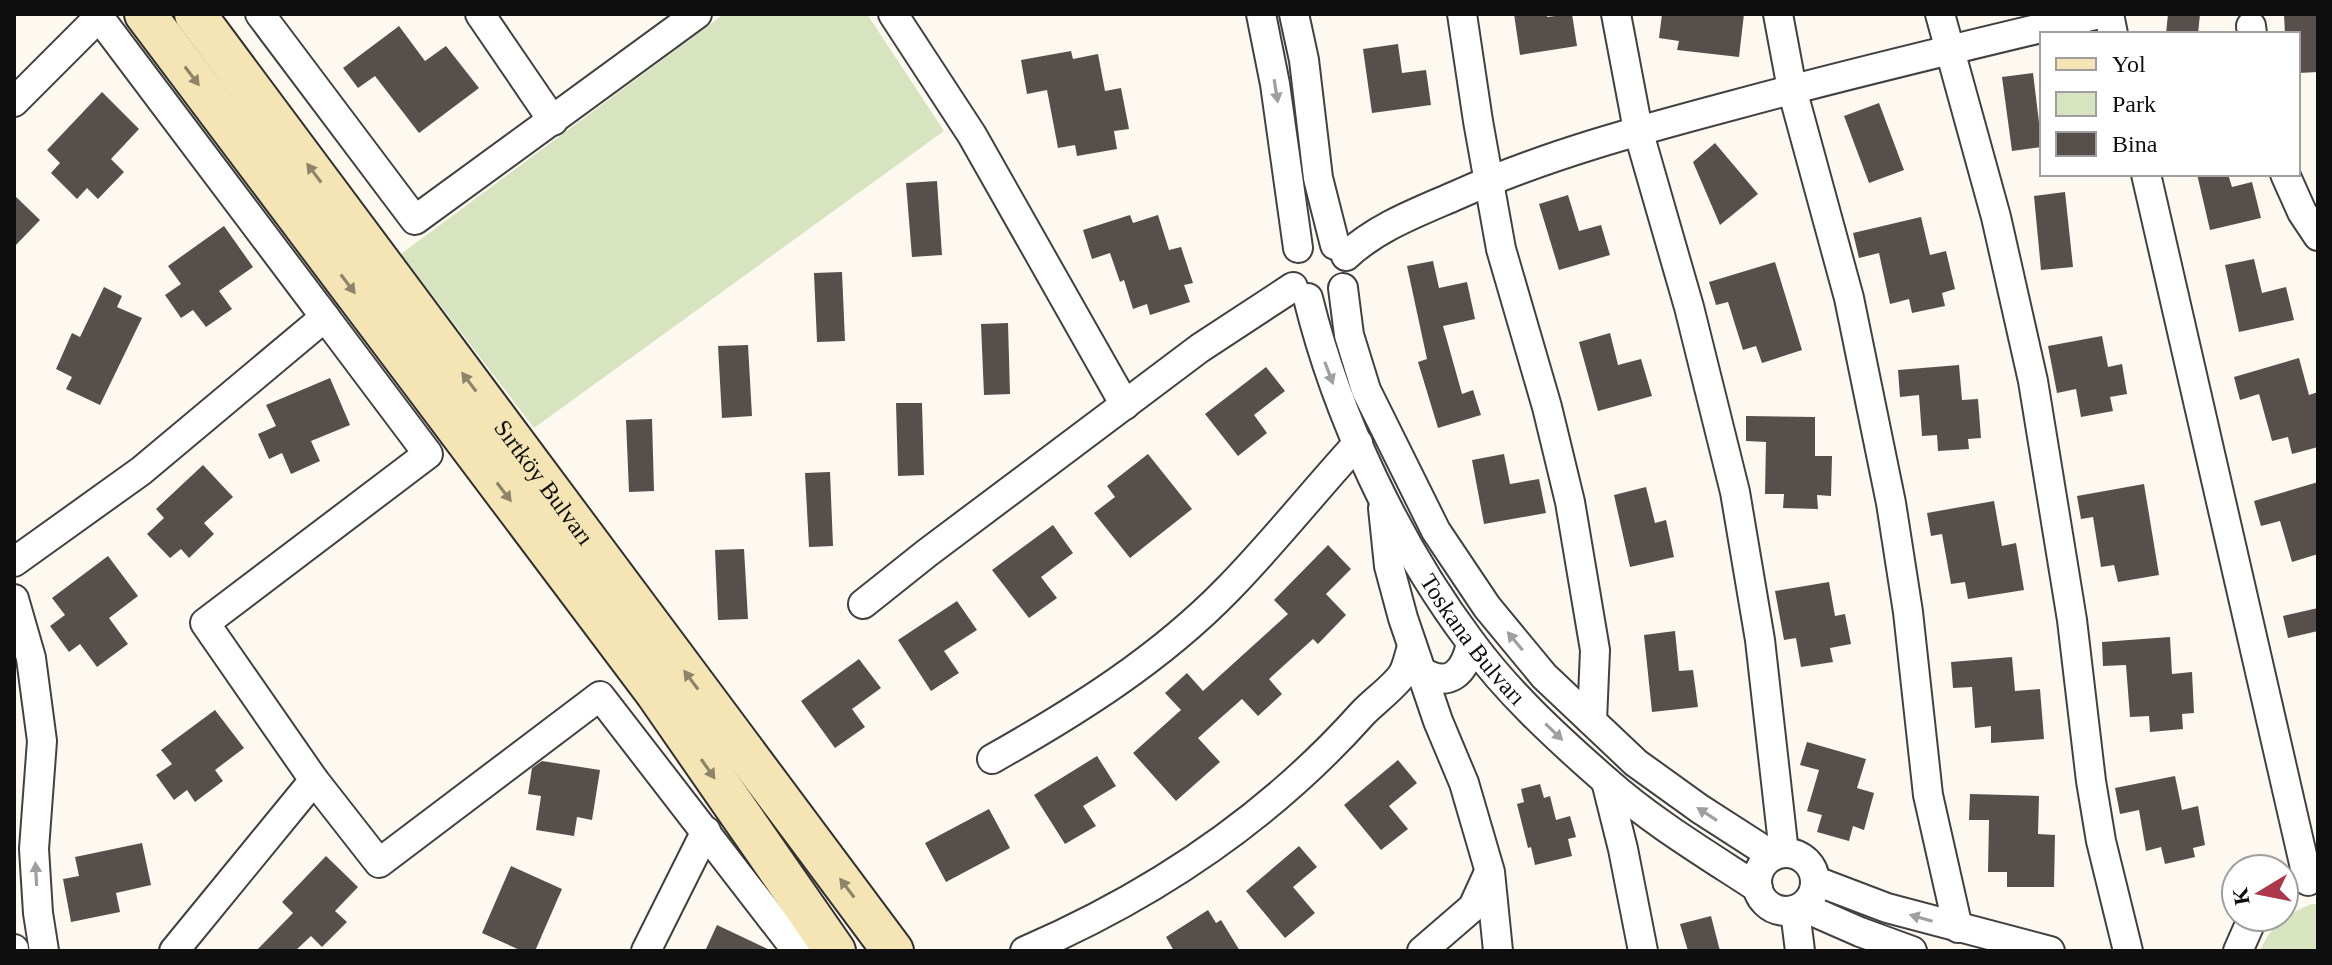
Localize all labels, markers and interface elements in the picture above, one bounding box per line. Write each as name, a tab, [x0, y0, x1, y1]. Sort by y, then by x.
legend	[2040, 32, 2300, 176]
text: Yol	[2112, 51, 2146, 77]
one-way arrow	[183, 66, 199, 87]
one-way arrow	[1270, 78, 1283, 103]
text: Park	[2112, 91, 2156, 117]
text: Bina	[2112, 131, 2158, 157]
one-way arrow	[306, 163, 322, 184]
one-way arrow	[340, 273, 356, 295]
one-way arrow	[1323, 361, 1336, 385]
one-way arrow	[461, 371, 477, 393]
street label: Sırtköy Bulvarı	[489, 415, 599, 550]
one-way arrow	[496, 482, 512, 502]
street label: Toskana Bulvarı	[1415, 569, 1531, 711]
one-way arrow	[1507, 631, 1524, 651]
one-way arrow	[684, 670, 700, 690]
one-way arrow	[1545, 723, 1564, 741]
one-way arrow	[700, 758, 715, 779]
one-way arrow	[1697, 806, 1718, 821]
north arrow	[2220, 853, 2300, 933]
one-way arrow	[29, 861, 42, 886]
one-way arrow	[839, 878, 855, 899]
text: K	[2227, 886, 2255, 907]
one-way arrow	[1908, 911, 1932, 924]

